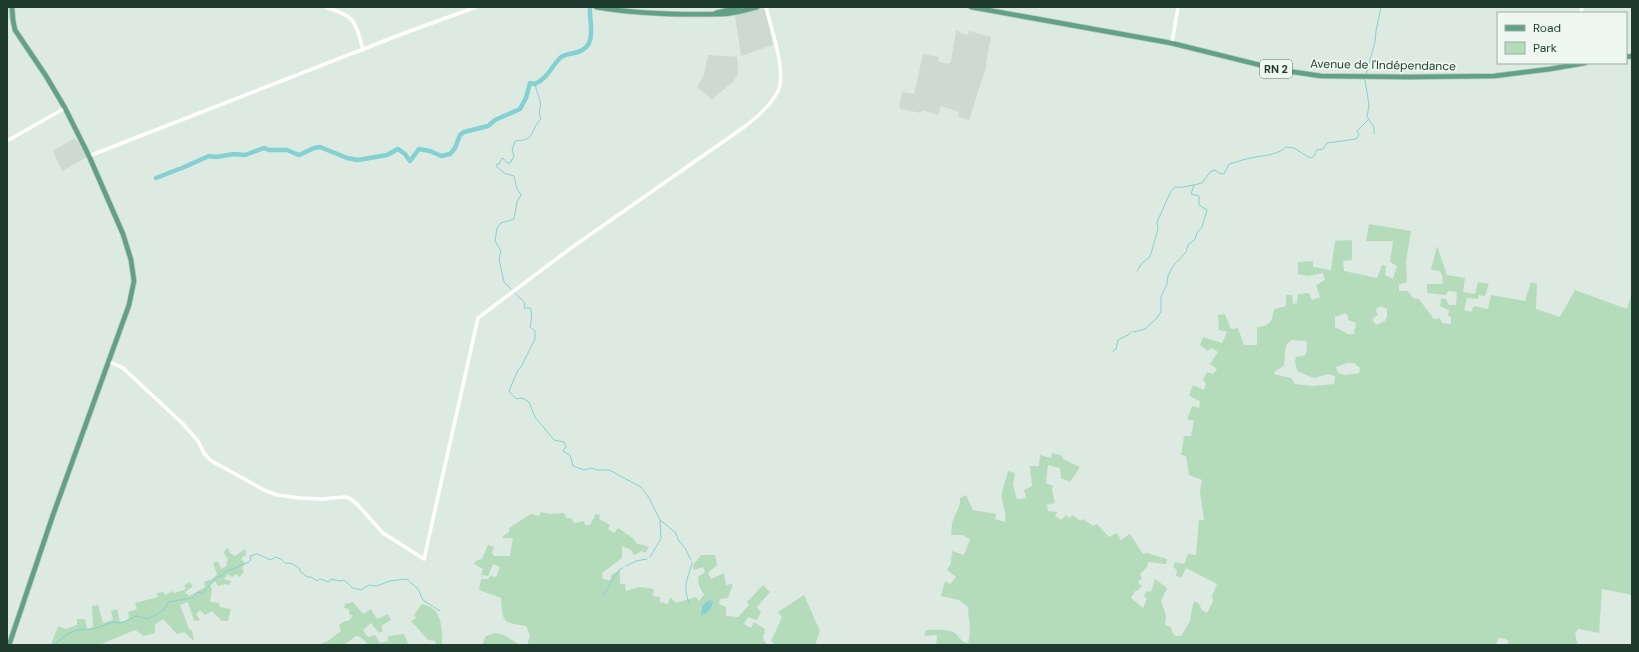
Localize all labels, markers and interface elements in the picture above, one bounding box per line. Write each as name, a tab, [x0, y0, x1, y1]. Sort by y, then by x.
legend	[1497, 12, 1627, 64]
text: Road	[1533, 20, 1561, 36]
text: Park	[1533, 40, 1557, 56]
street label: Avenue de l'Indépendance	[1310, 56, 1456, 74]
road number: RN 2	[1260, 60, 1292, 78]

